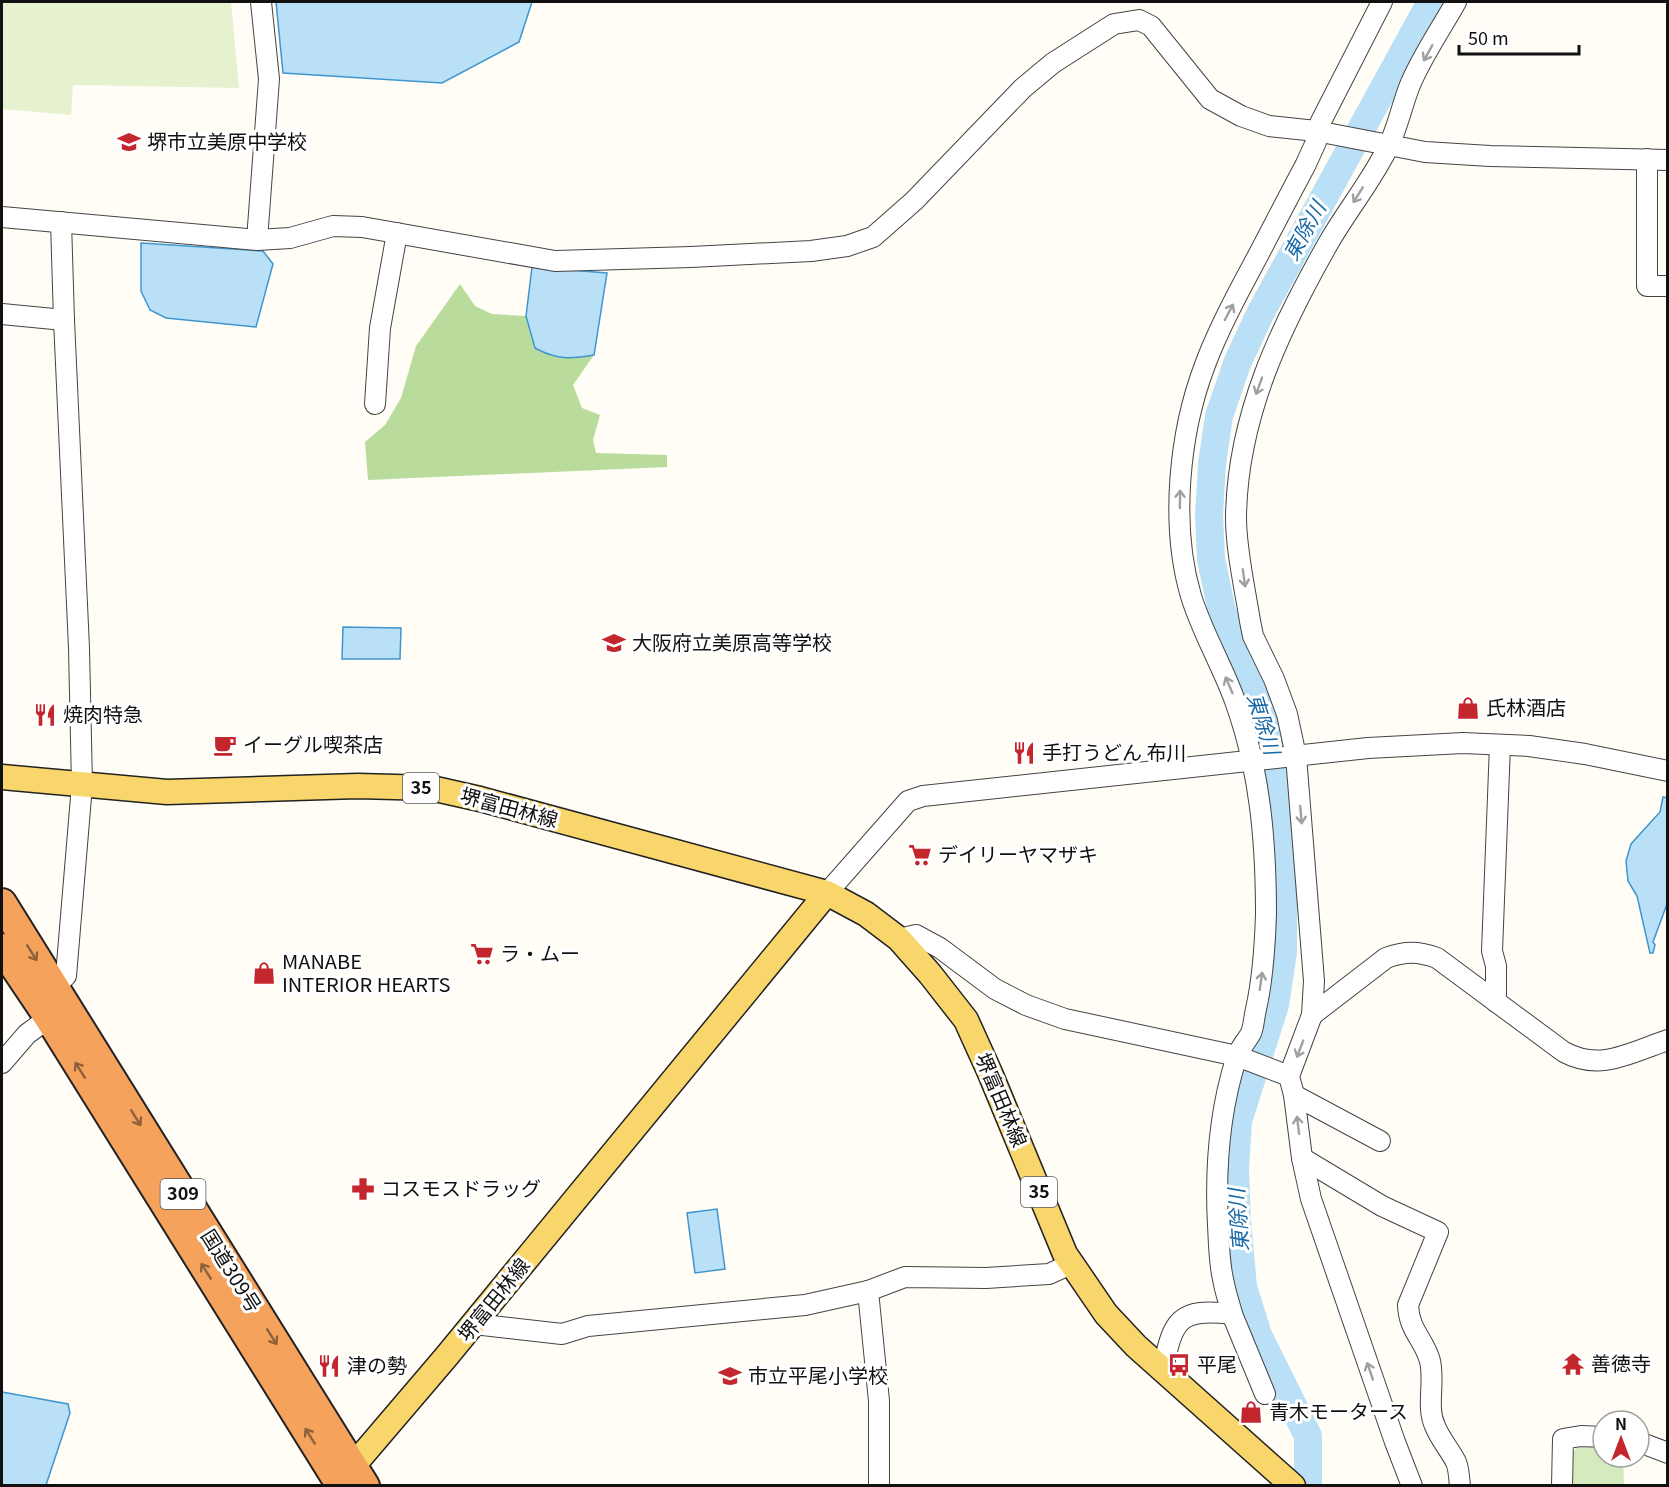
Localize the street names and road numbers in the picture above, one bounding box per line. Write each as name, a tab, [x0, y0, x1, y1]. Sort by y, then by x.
road number: 35	[403, 773, 439, 803]
street label: 堺富田林線	[457, 780, 561, 833]
street label: 堺富田林線	[969, 1048, 1035, 1151]
road number: 35	[1021, 1177, 1057, 1207]
road number: 309	[160, 1179, 206, 1209]
street label: 国道309号	[195, 1223, 269, 1317]
street label: 堺富田林線	[450, 1251, 536, 1347]

